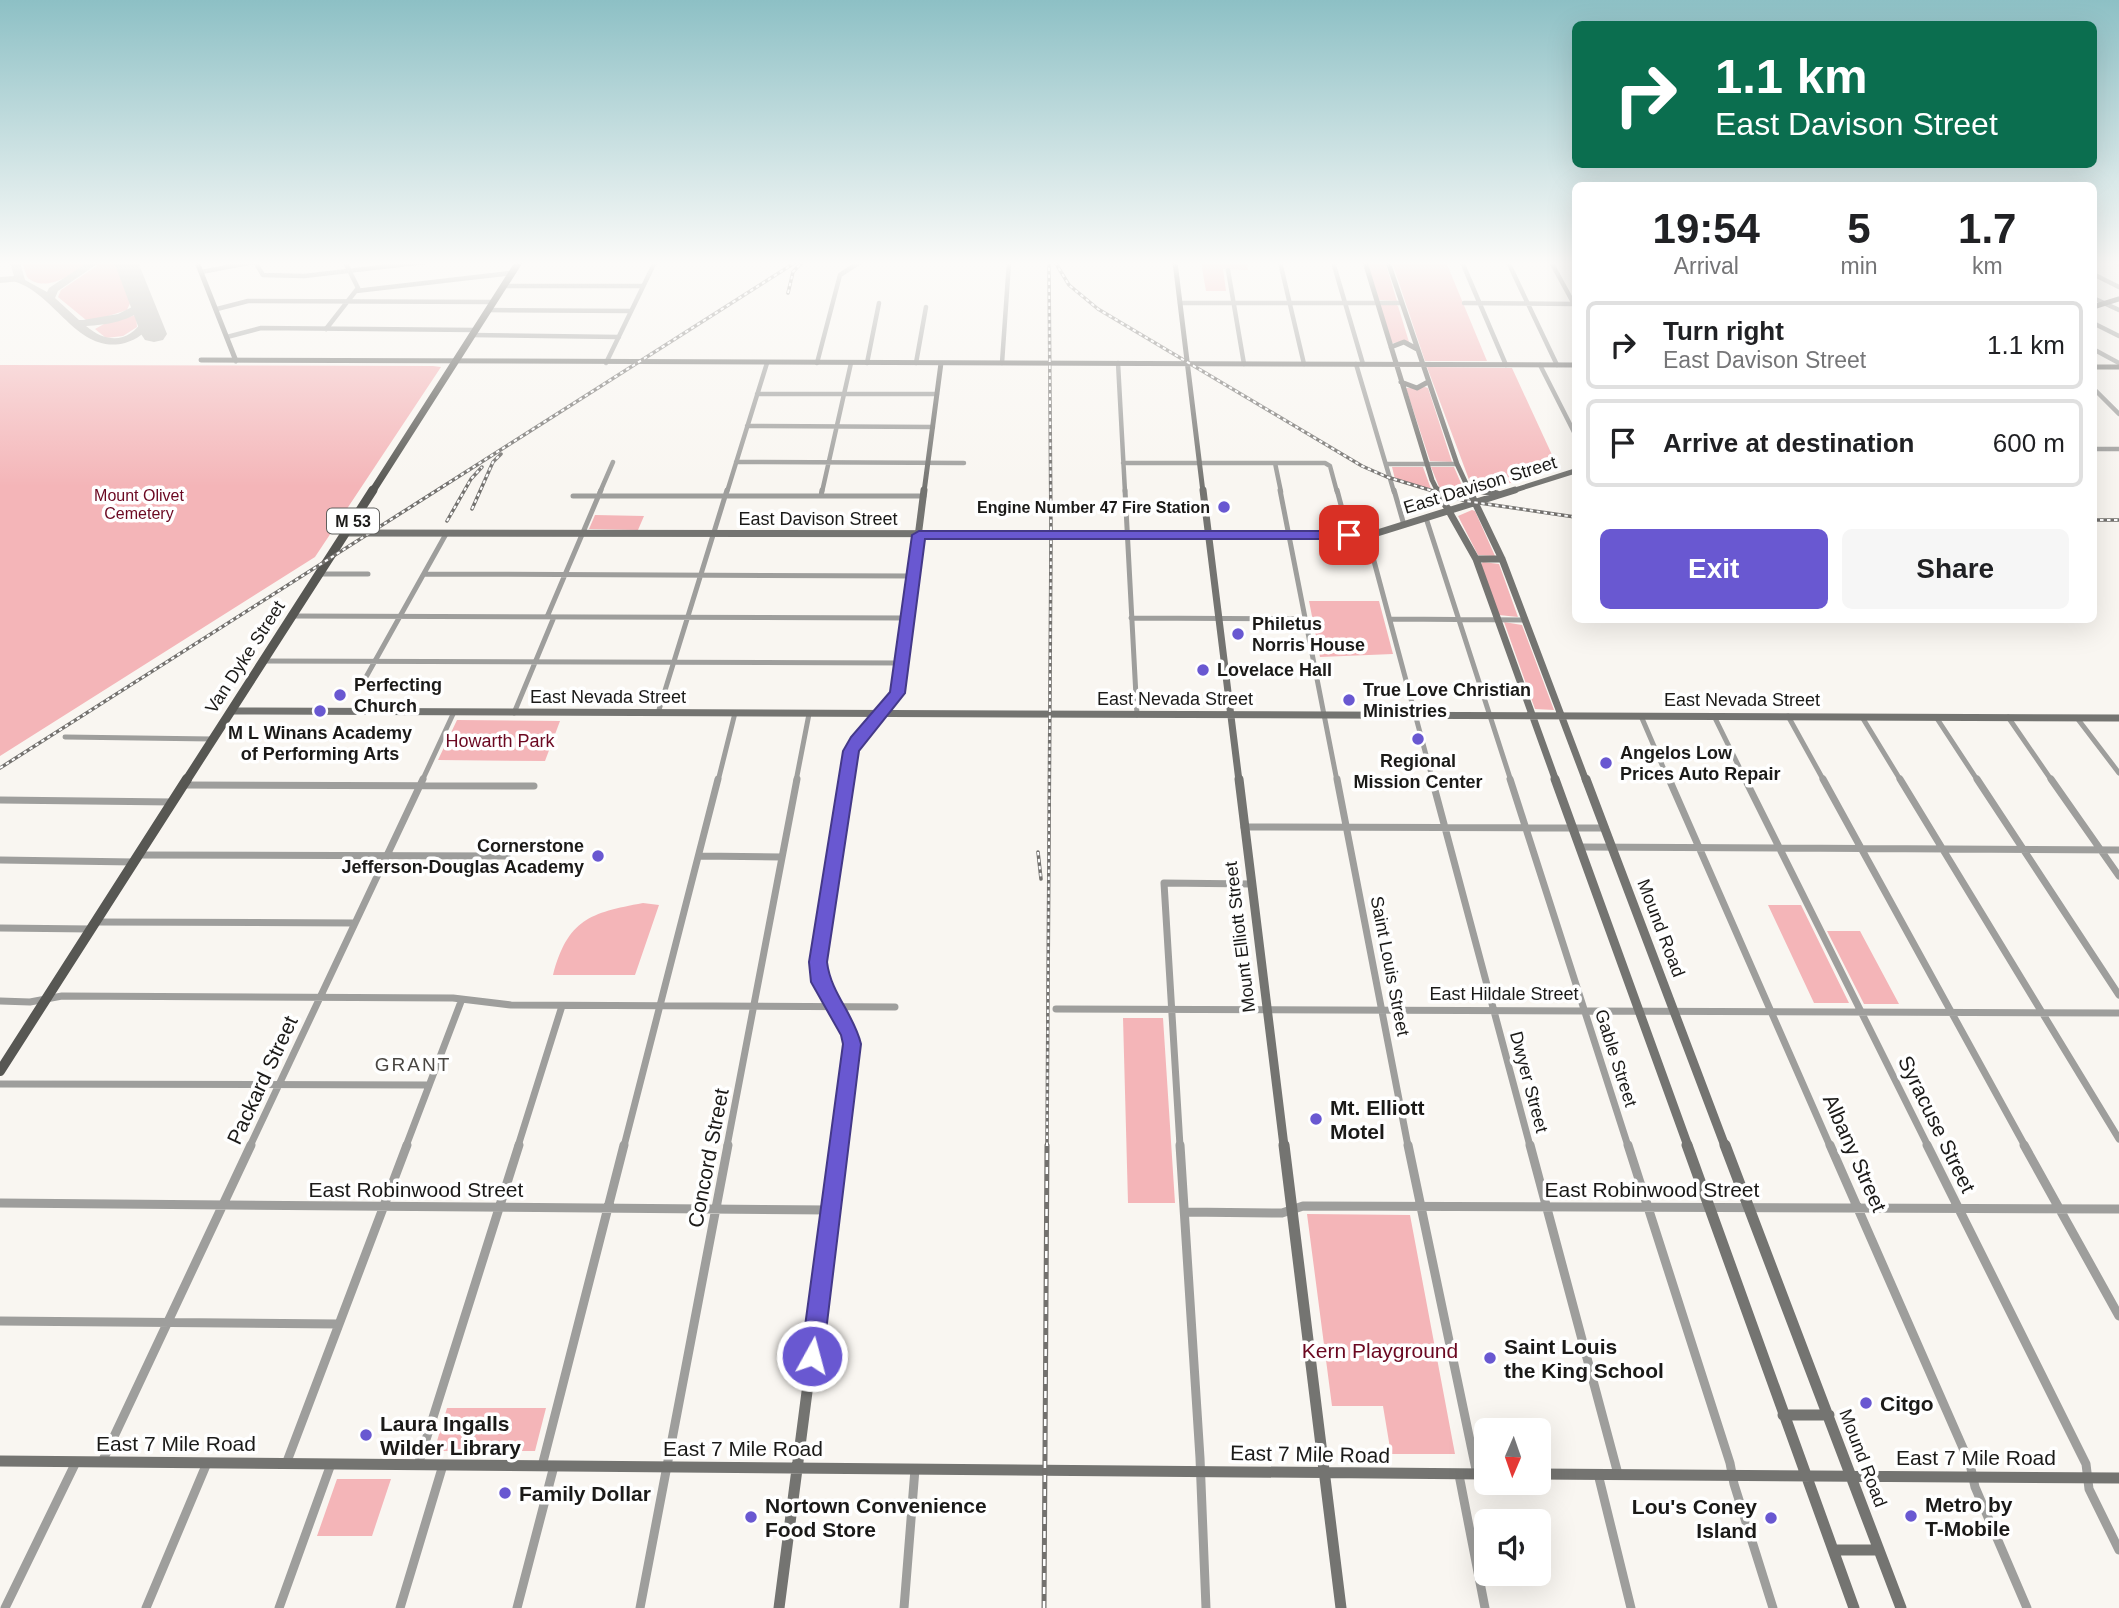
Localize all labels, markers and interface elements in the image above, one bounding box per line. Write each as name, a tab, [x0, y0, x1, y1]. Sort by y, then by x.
icon: right	[1600, 49, 1691, 140]
text: 1.1 km	[1715, 49, 1868, 103]
text: East Davison Street	[1715, 106, 1998, 142]
text: 19:54	[1653, 205, 1760, 252]
text: 5	[1847, 205, 1871, 252]
text: 1.7	[1958, 205, 2016, 252]
text: Arrival	[1674, 253, 1739, 279]
text: min	[1840, 253, 1878, 279]
text: km	[1972, 253, 2003, 279]
text: Turn right	[1663, 316, 1784, 346]
icon: right	[1604, 326, 1642, 364]
text: 1.1 km	[1987, 330, 2065, 360]
text: East Davison Street	[1663, 347, 1866, 373]
icon: arrive	[1604, 424, 1642, 462]
text: Arrive at destination	[1663, 428, 1914, 458]
text: 600 m	[1993, 428, 2065, 458]
street label: East Davison Street	[1401, 452, 1559, 518]
park label: Mount Olivet Cemetery	[94, 487, 184, 522]
place label: Engine Number 47 Fire Station	[977, 499, 1210, 516]
marker: Engine Number 47 Fire Station	[1216, 499, 1232, 515]
pin	[1319, 505, 1379, 565]
road number: M 53	[327, 508, 379, 534]
street label: East Davison Street	[738, 509, 898, 529]
icon: arrive	[1330, 516, 1368, 554]
button: Exit	[1600, 529, 1828, 609]
button: Share	[1842, 529, 2069, 609]
street label: Van Dyke Street	[201, 597, 289, 717]
place label: Philetus Norris House	[1252, 614, 1365, 655]
marker: Philetus Norris House	[1230, 626, 1246, 642]
place label: Lovelace Hall	[1217, 660, 1332, 680]
marker: Lovelace Hall	[1195, 662, 1211, 678]
place label: Perfecting Church	[354, 675, 442, 716]
place label: True Love Christian Ministries	[1363, 680, 1531, 721]
marker: Perfecting Church	[332, 687, 348, 703]
street label: East Nevada Street	[530, 687, 686, 707]
street label: East Nevada Street	[1097, 689, 1253, 709]
street label: East Nevada Street	[1664, 690, 1820, 710]
marker: True Love Christian Ministries	[1341, 692, 1357, 708]
marker: M L Winans Academy of Performing Arts	[312, 703, 328, 719]
place label: M L Winans Academy of Performing Arts	[228, 723, 412, 764]
park label: Howarth Park	[445, 731, 556, 751]
marker: Regional Mission Center	[1410, 731, 1426, 747]
place label: Angelos Low Prices Auto Repair	[1620, 743, 1780, 784]
place label: Regional Mission Center	[1353, 751, 1483, 792]
marker: Angelos Low Prices Auto Repair	[1598, 755, 1614, 771]
place label: Cornerstone Jefferson-Douglas Academy	[342, 836, 584, 877]
marker: Cornerstone Jefferson-Douglas Academy	[590, 848, 606, 864]
street label: Mount Elliott Street	[1221, 860, 1259, 1014]
street label: Mound Road	[1633, 876, 1689, 980]
street label: Saint Louis Street	[1367, 894, 1413, 1038]
street label: East Hildale Street	[1429, 984, 1579, 1004]
street label: Gable Street	[1591, 1007, 1641, 1109]
street label: Packard Street	[222, 1012, 302, 1148]
street label: Dwyer Street	[1506, 1029, 1552, 1135]
street label: Syracuse Street	[1894, 1052, 1980, 1196]
district label: GRANT	[375, 1054, 451, 1075]
street label: Concord Street	[683, 1086, 733, 1230]
street label: Albany Street	[1819, 1091, 1891, 1215]
place label: Mt. Elliott Motel	[1330, 1096, 1424, 1143]
marker: Mt. Elliott Motel	[1308, 1111, 1324, 1127]
street label: East Robinwood Street	[309, 1178, 524, 1201]
street label: East Robinwood Street	[1545, 1178, 1760, 1201]
position arrow	[775, 1319, 849, 1393]
place label: Saint Louis the King School	[1504, 1335, 1664, 1382]
park label: Kern Playground	[1302, 1339, 1458, 1362]
marker: Saint Louis the King School	[1482, 1350, 1498, 1366]
place label: Citgo	[1880, 1392, 1934, 1415]
marker: Citgo	[1858, 1395, 1874, 1411]
street label: Mound Road	[1835, 1406, 1891, 1510]
place label: Laura Ingalls Wilder Library	[380, 1412, 521, 1459]
north arrow	[1474, 1418, 1550, 1494]
map controls	[1474, 1418, 1551, 1586]
marker: Laura Ingalls Wilder Library	[358, 1427, 374, 1443]
street label: East 7 Mile Road	[96, 1432, 256, 1455]
street label: East 7 Mile Road	[663, 1437, 823, 1460]
street label: East 7 Mile Road	[1230, 1441, 1390, 1467]
street label: East 7 Mile Road	[1896, 1446, 2056, 1469]
place label: Family Dollar	[519, 1482, 651, 1505]
marker: Family Dollar	[497, 1485, 513, 1501]
place label: Metro by T-Mobile	[1925, 1493, 2013, 1540]
place label: Nortown Convenience Food Store	[765, 1494, 987, 1541]
place label: Lou's Coney Island	[1632, 1495, 1757, 1542]
marker: Metro by T-Mobile	[1903, 1508, 1919, 1524]
marker: Nortown Convenience Food Store	[743, 1509, 759, 1525]
button: sound	[1474, 1509, 1551, 1586]
marker: Lou's Coney Island	[1763, 1510, 1779, 1526]

